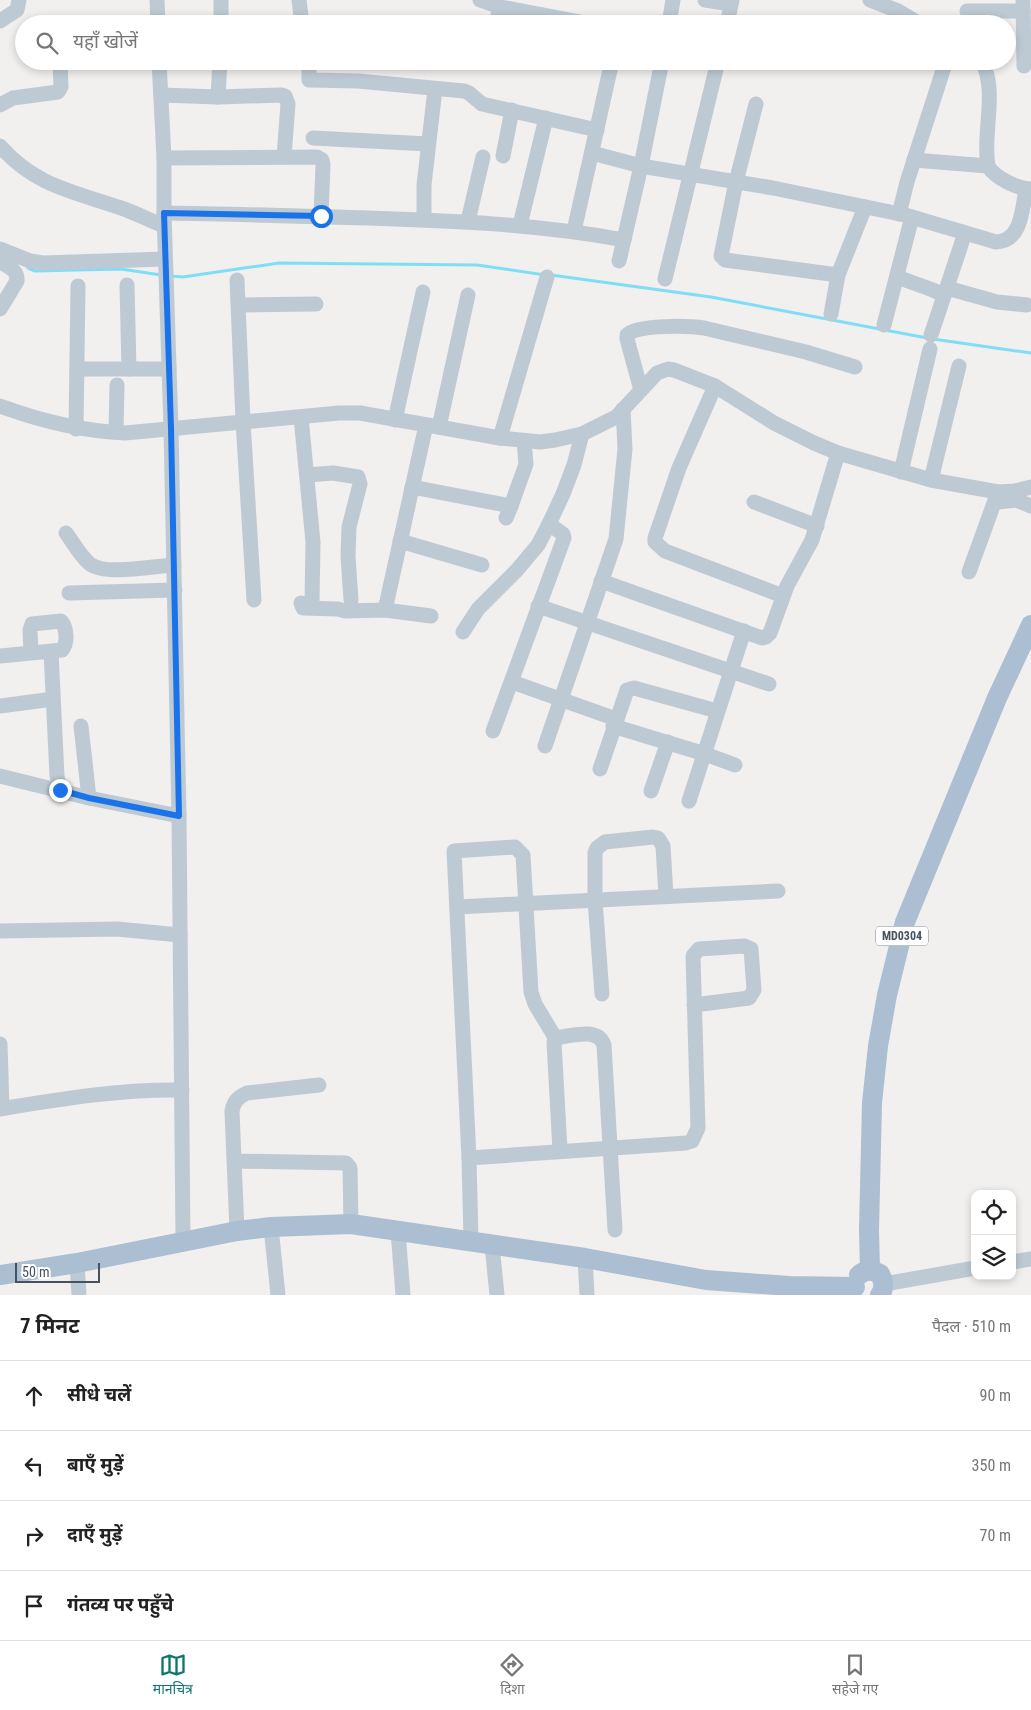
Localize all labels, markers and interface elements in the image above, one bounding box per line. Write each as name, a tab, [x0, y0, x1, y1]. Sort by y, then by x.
search box	[15, 15, 1016, 70]
icon: search	[33, 29, 61, 57]
text: यहाँ खोजें	[73, 30, 138, 53]
route start	[310, 205, 333, 228]
route end	[49, 779, 72, 802]
road number: MD0304	[876, 926, 928, 946]
map controls	[971, 1190, 1016, 1280]
button: locate	[971, 1190, 1016, 1235]
button: layers	[971, 1235, 1016, 1280]
scale bar	[15, 1260, 100, 1283]
text: 50 m	[22, 1264, 50, 1280]
text: 7 मिनट	[20, 1314, 80, 1338]
text: पैदल · 510 m	[932, 1317, 1011, 1336]
icon: ahead	[20, 1382, 48, 1410]
text: सीधे चलें	[67, 1383, 131, 1406]
text: 90 m	[979, 1386, 1011, 1405]
icon: left	[20, 1452, 48, 1480]
text: बाएँ मुड़ें	[67, 1453, 123, 1476]
text: 350 m	[972, 1456, 1011, 1475]
icon: right	[20, 1522, 48, 1550]
text: दाएँ मुड़ें	[67, 1523, 122, 1546]
text: 70 m	[979, 1526, 1011, 1545]
icon: arrive	[20, 1592, 48, 1620]
text: गंतव्य पर पहुँचे	[67, 1593, 173, 1616]
tab: मानचित्र	[153, 1651, 193, 1700]
tab: दिशा	[498, 1651, 526, 1700]
tab: सहेजे गए	[832, 1651, 878, 1700]

